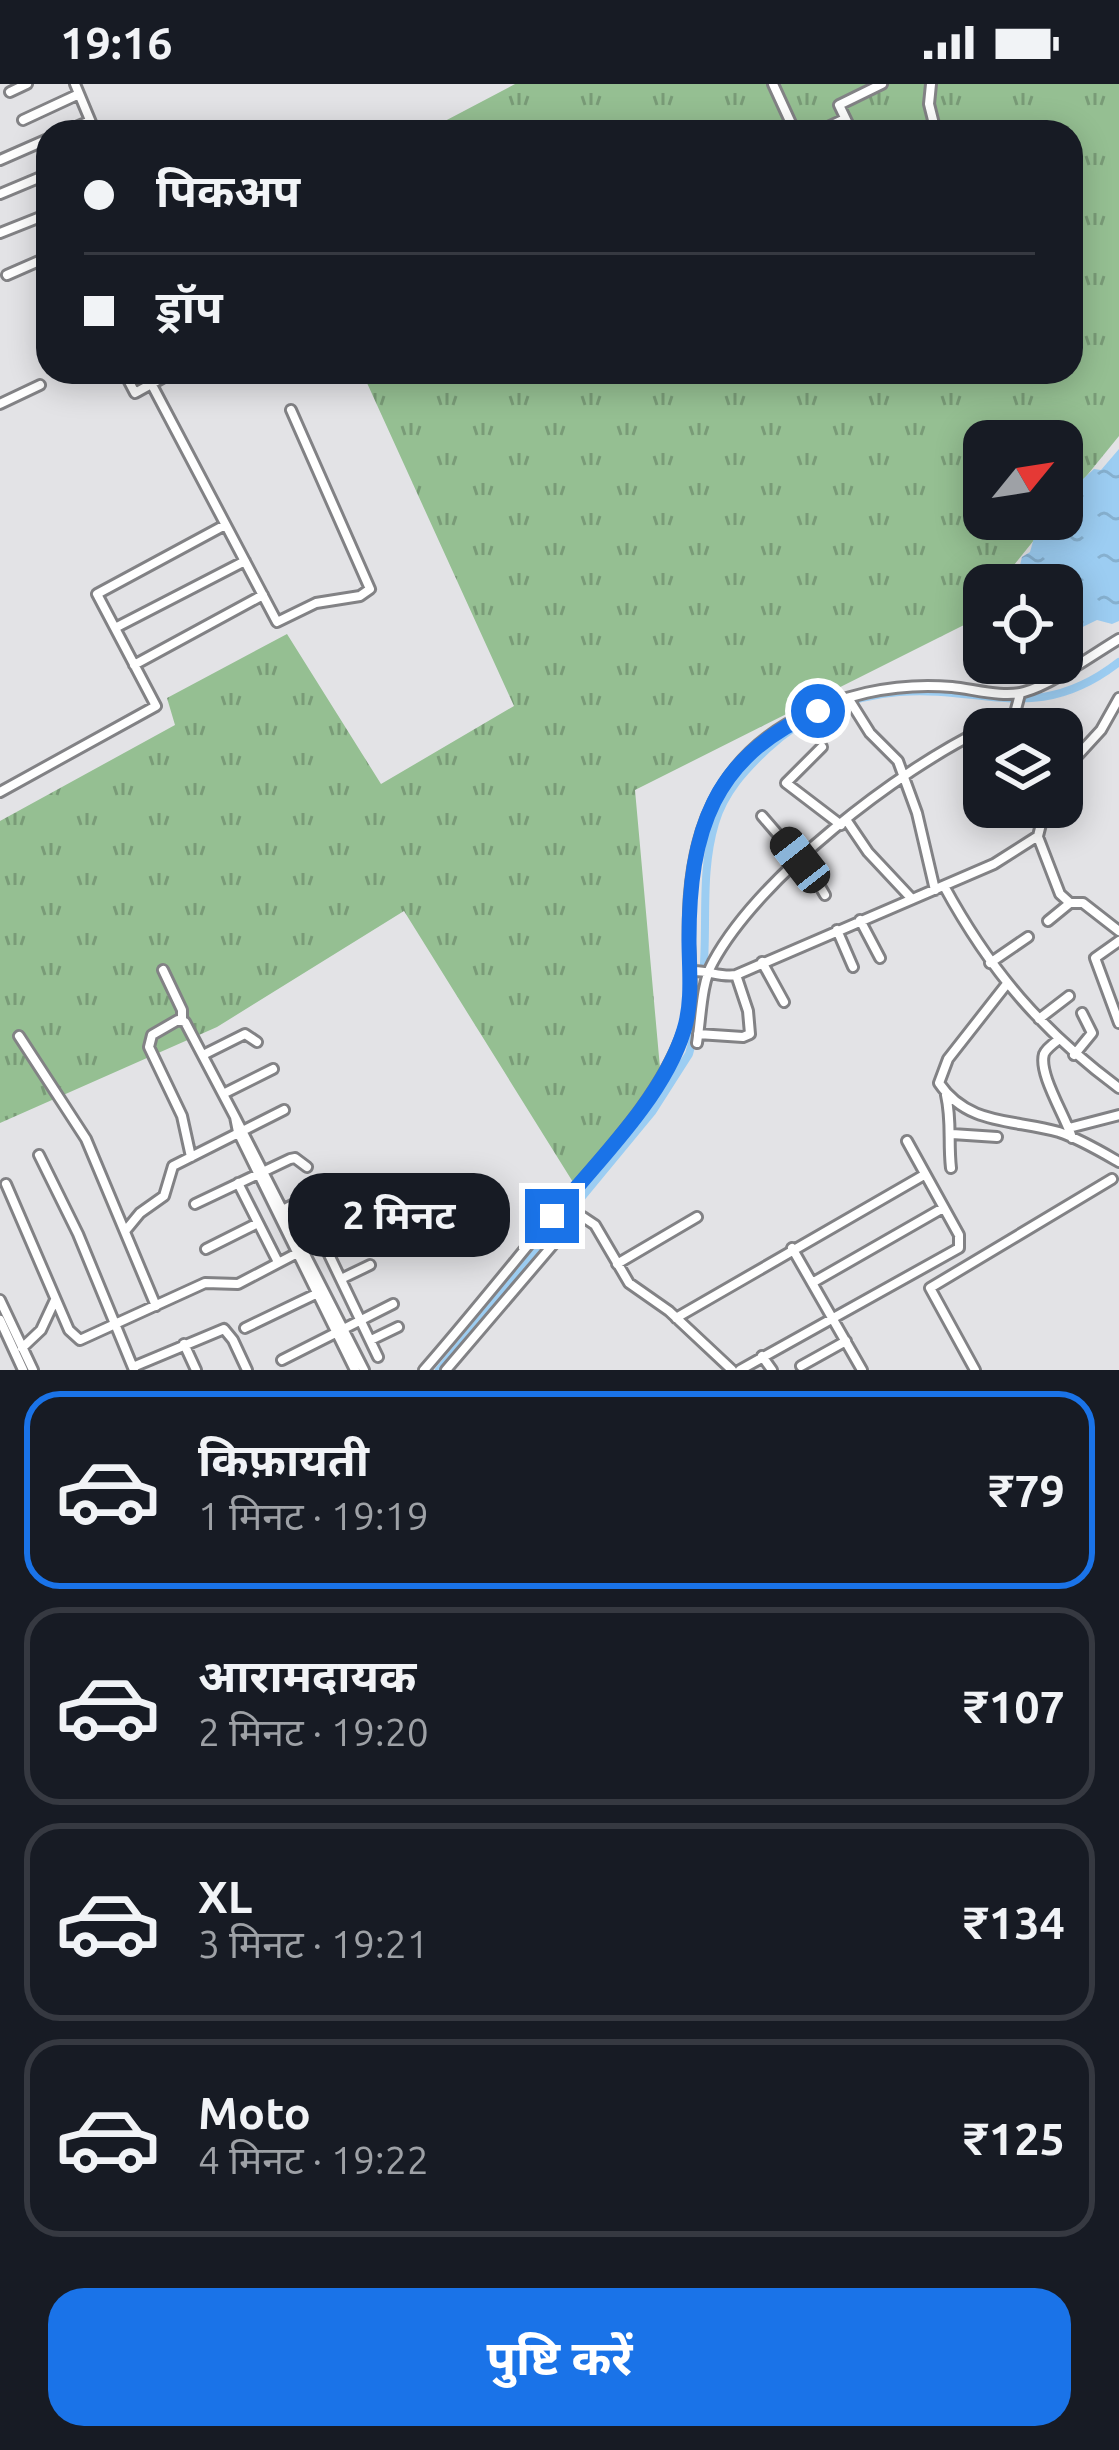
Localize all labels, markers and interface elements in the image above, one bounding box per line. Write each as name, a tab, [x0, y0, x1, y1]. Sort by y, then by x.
text: 19:16	[60, 17, 173, 68]
text: पिकअप	[156, 165, 300, 216]
text: ड्रॉप	[156, 281, 223, 332]
north arrow	[963, 420, 1083, 540]
map controls	[963, 420, 1083, 828]
button: locate	[963, 564, 1083, 684]
route start	[791, 684, 845, 738]
button: layers	[963, 708, 1083, 828]
car	[764, 821, 836, 899]
callout: 2 मिनट	[288, 1174, 510, 1258]
route end	[525, 1189, 579, 1243]
text: 2 मिनट	[342, 1193, 456, 1236]
text: किफ़ायती	[198, 1434, 369, 1485]
icon: car	[54, 1436, 162, 1544]
text: ₹79	[989, 1465, 1065, 1516]
text: 1 मिनट · 19:19	[198, 1494, 429, 1537]
text: आरामदायक	[198, 1650, 416, 1701]
icon: car	[54, 1652, 162, 1760]
text: ₹107	[963, 1681, 1065, 1732]
text: 2 मिनट · 19:20	[198, 1710, 429, 1753]
icon: car	[54, 1868, 162, 1976]
text: XL	[198, 1871, 252, 1922]
text: ₹134	[963, 1897, 1065, 1948]
text: 3 मिनट · 19:21	[198, 1922, 429, 1965]
icon: car	[54, 2084, 162, 2192]
text: Moto	[198, 2087, 311, 2138]
text: ₹125	[963, 2113, 1065, 2164]
text: 4 मिनट · 19:22	[198, 2138, 429, 2181]
button: पुष्टि करें	[48, 2288, 1071, 2426]

